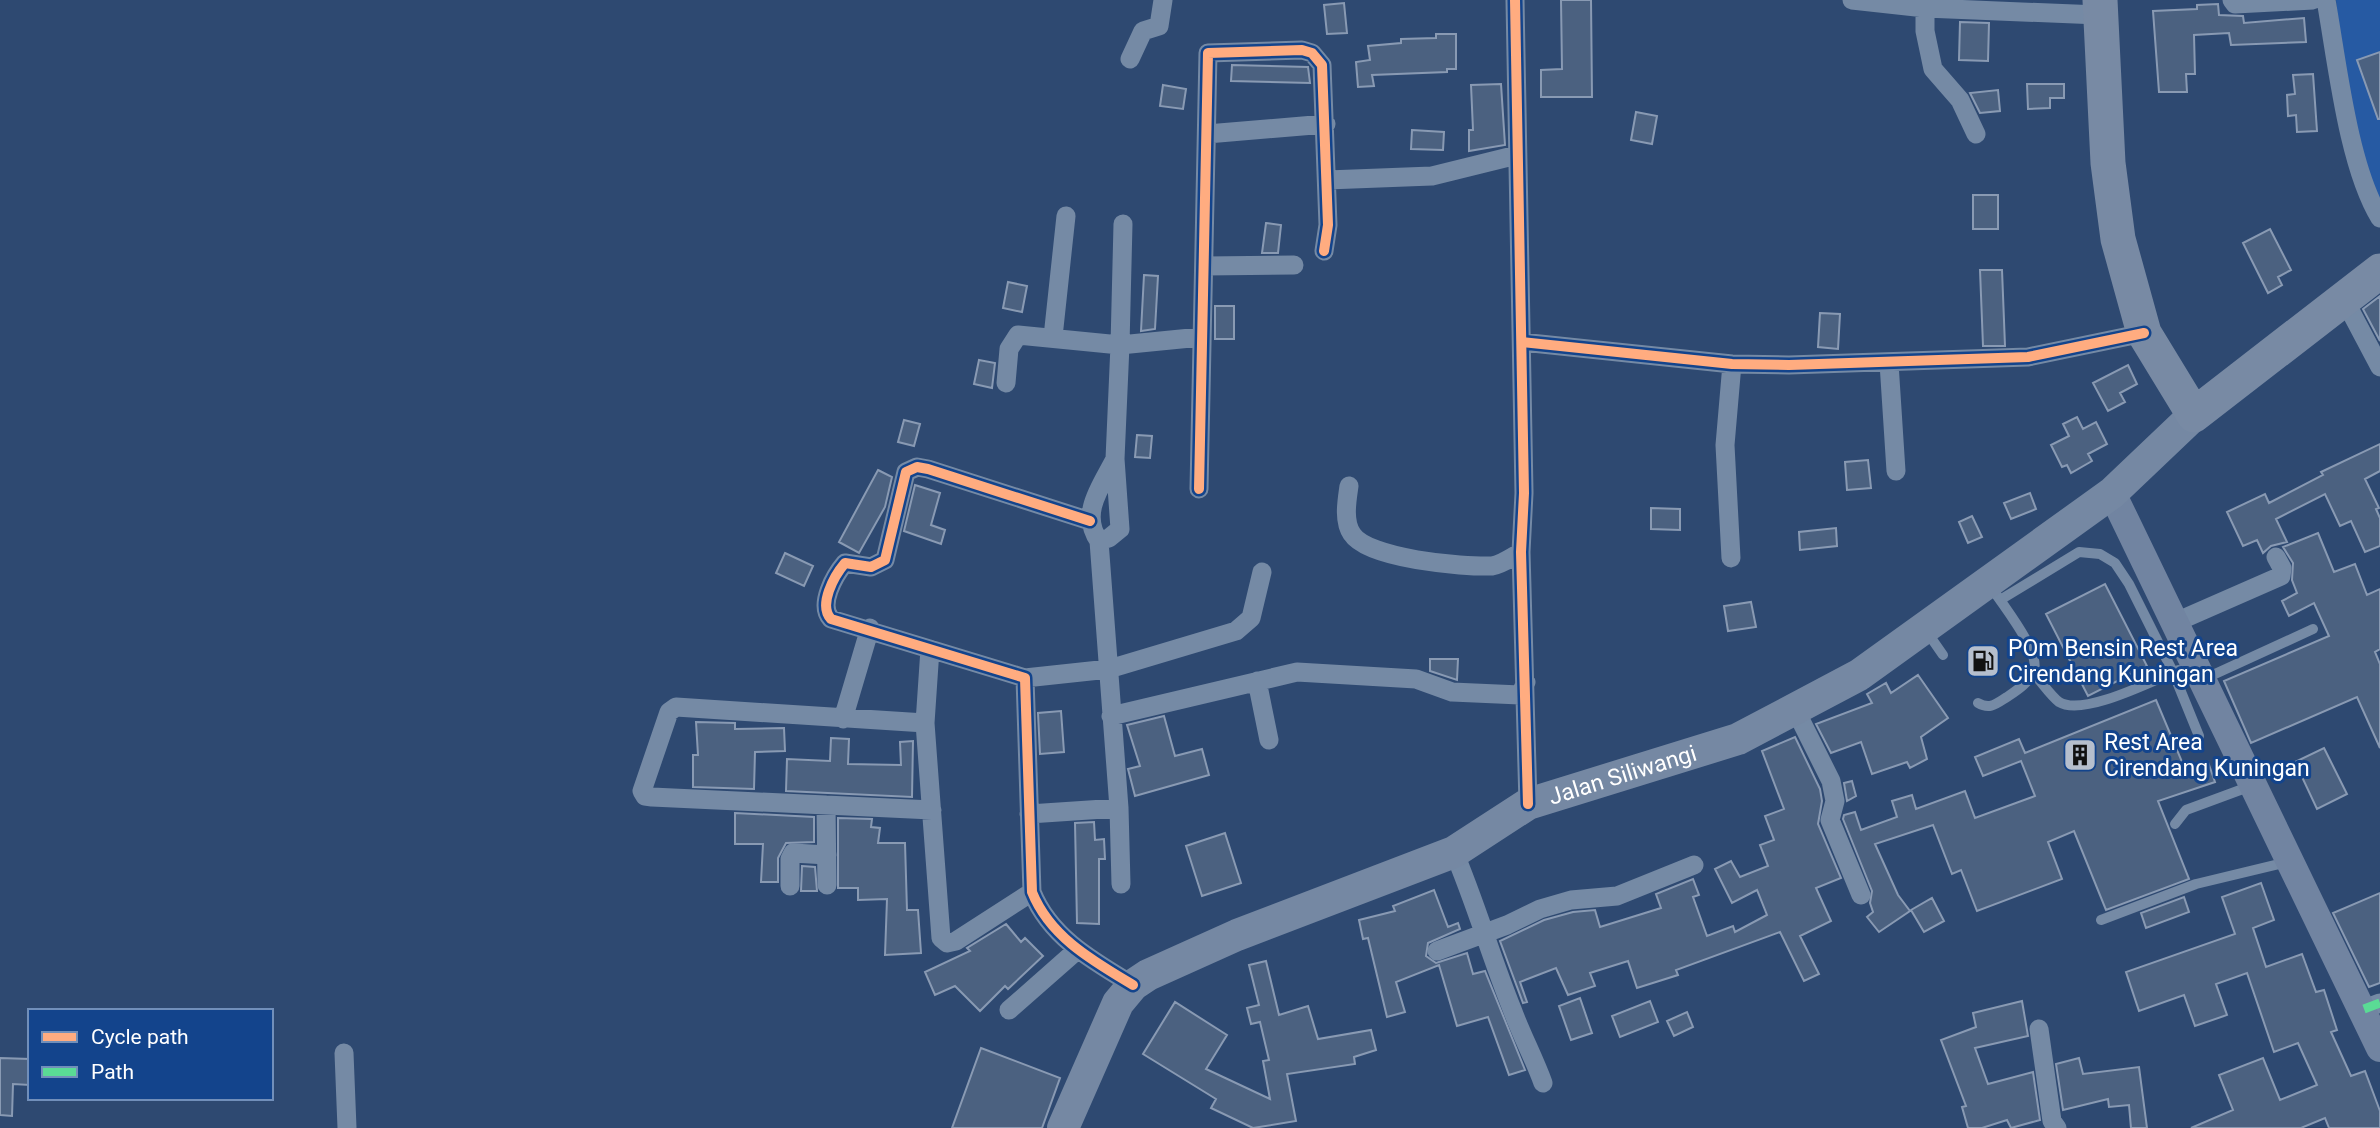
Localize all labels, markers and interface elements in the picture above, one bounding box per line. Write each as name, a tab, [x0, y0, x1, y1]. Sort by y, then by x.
place label: POm Bensin Rest Area Cirendang Kuningan	[2008, 635, 2238, 688]
fuel station icon: POm Bensin Rest Area Cirendang Kuningan	[1964, 642, 2002, 680]
place label: Rest Area Cirendang Kuningan	[2104, 729, 2310, 782]
building icon: Rest Area Cirendang Kuningan	[2061, 736, 2099, 774]
street label: Jalan Siliwangi	[1545, 740, 1700, 811]
legend	[28, 1009, 273, 1100]
text: Cycle path	[91, 1025, 189, 1049]
text: Path	[91, 1060, 134, 1084]

